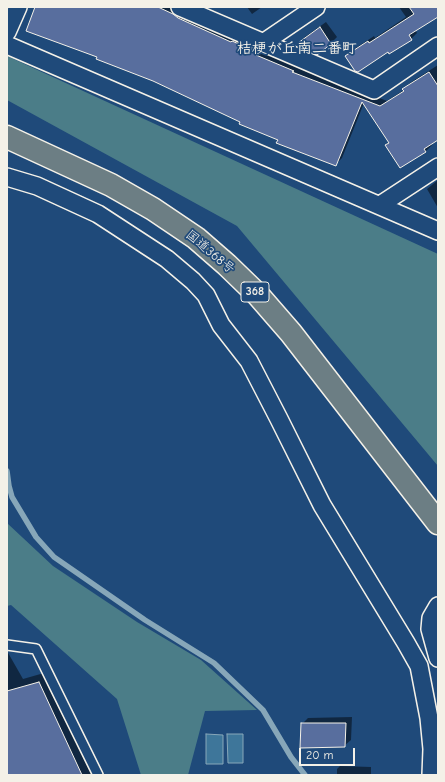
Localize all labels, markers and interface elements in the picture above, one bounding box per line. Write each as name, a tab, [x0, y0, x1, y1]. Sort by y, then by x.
district label: 桔梗が丘南二番町	[237, 40, 357, 58]
street label: 国道368号	[182, 227, 238, 277]
road number: 368	[241, 282, 269, 302]
scale bar	[301, 740, 357, 766]
text: 20 m	[306, 748, 334, 762]

